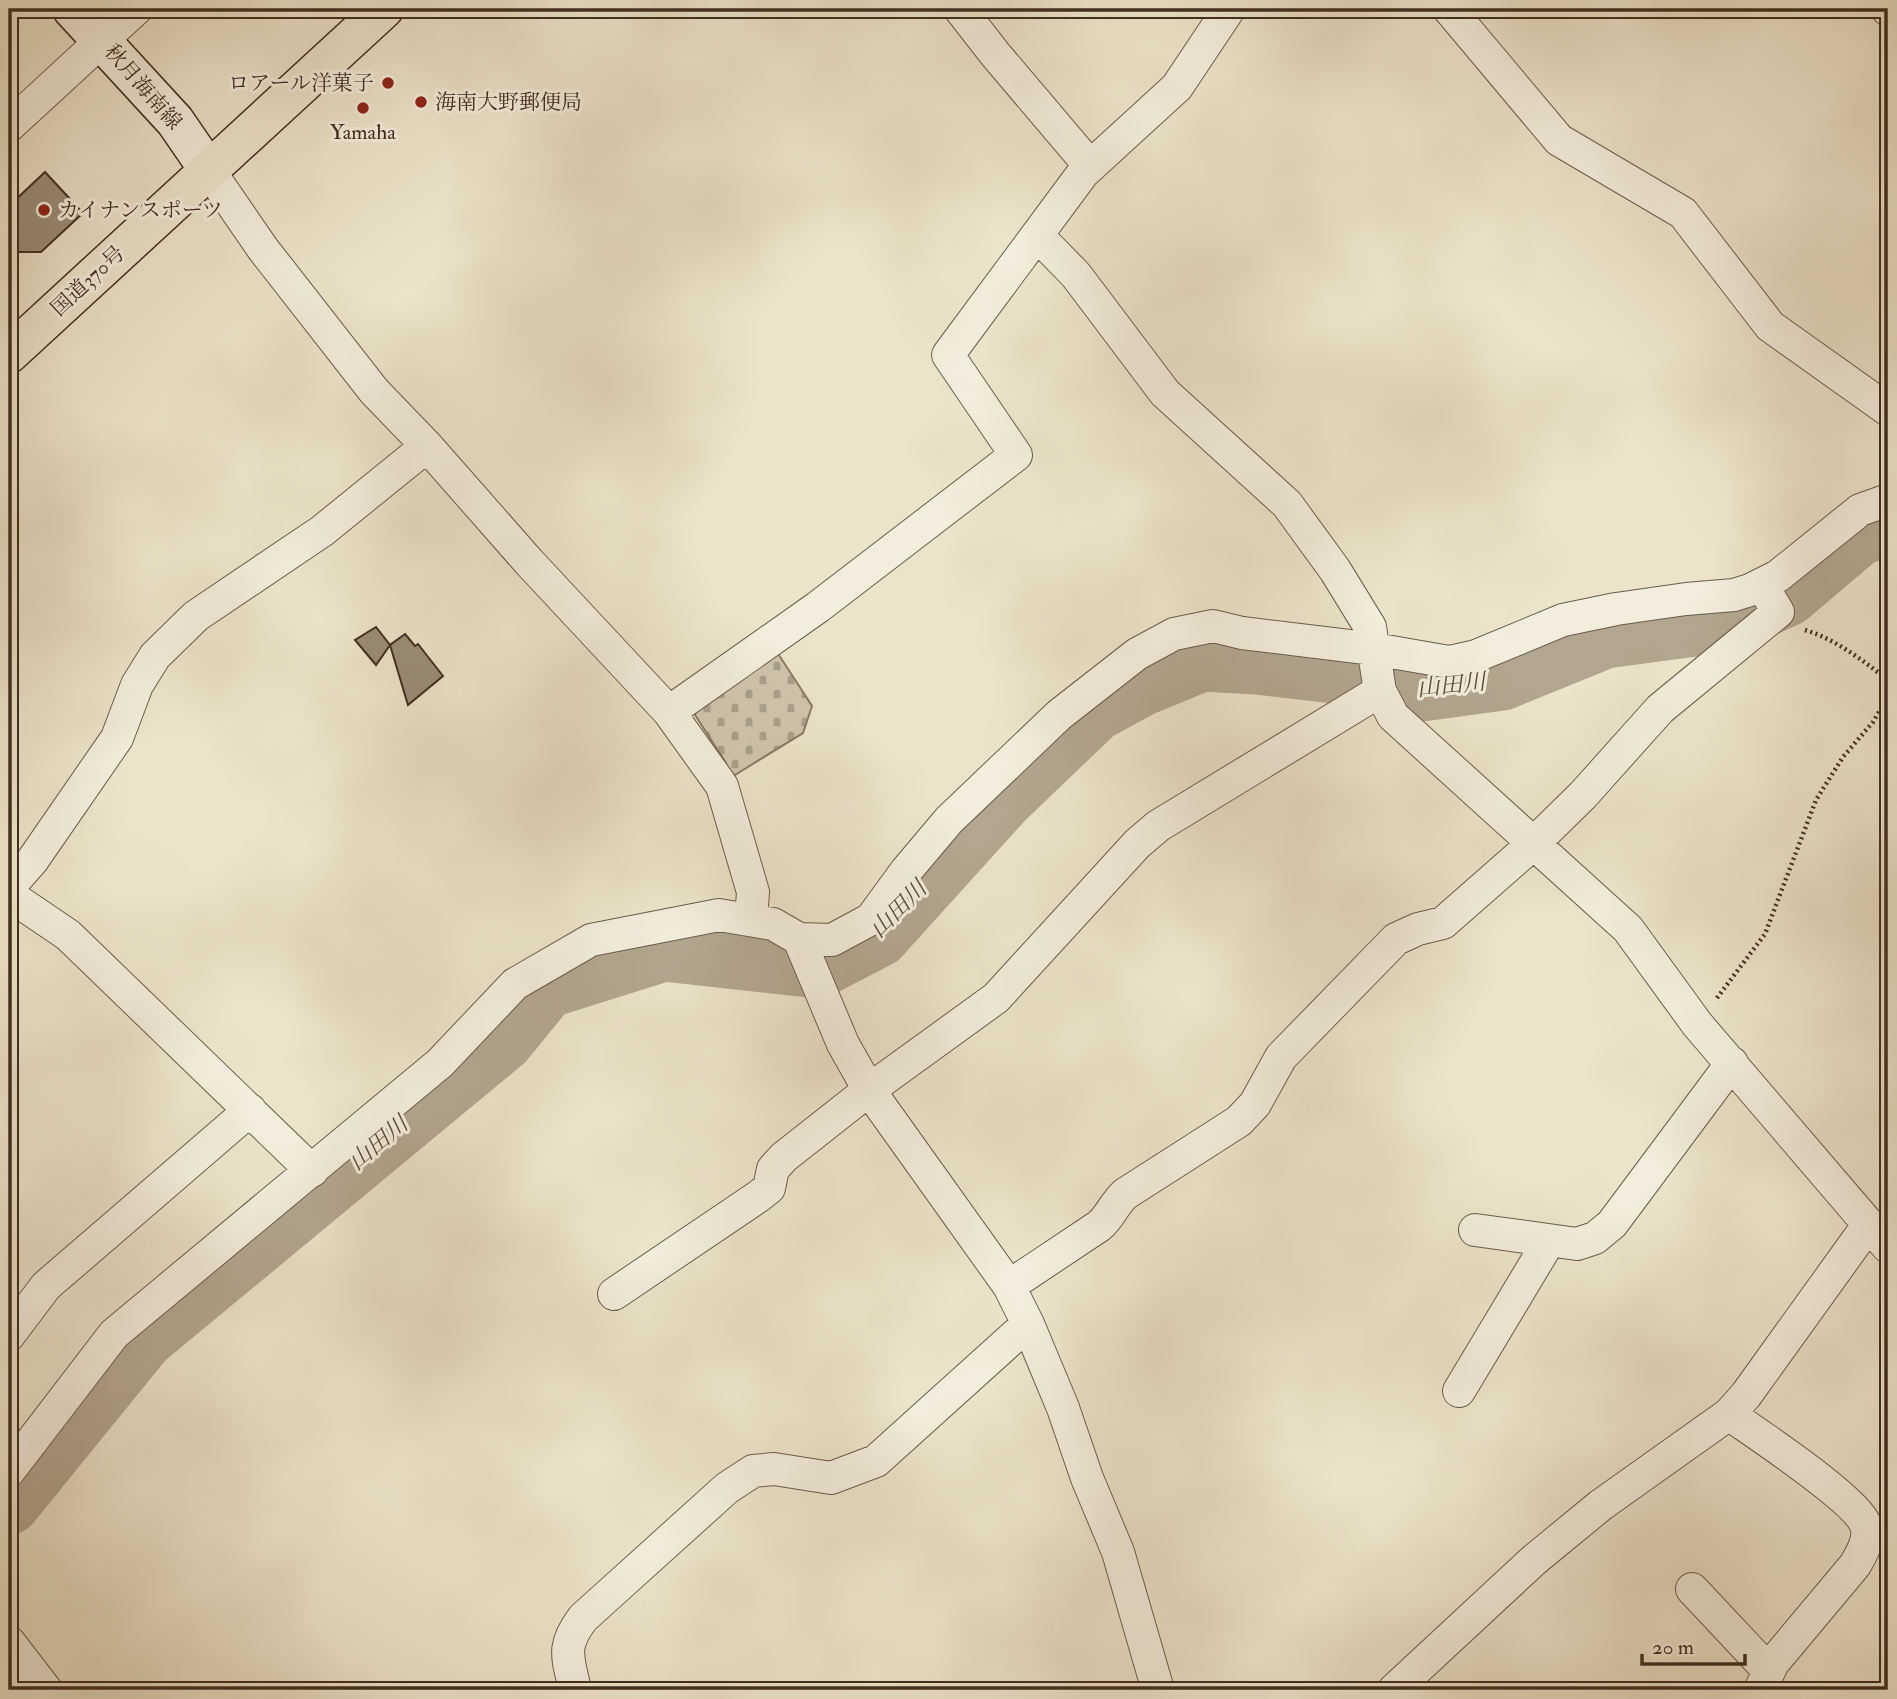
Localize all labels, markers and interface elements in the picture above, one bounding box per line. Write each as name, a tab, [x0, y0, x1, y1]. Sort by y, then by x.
street label: 秋月海南線	[98, 39, 188, 135]
place label: ロアール洋菓子	[228, 70, 374, 97]
marker: ロアール洋菓子	[380, 75, 396, 91]
place label: 海南大野郵便局	[435, 89, 582, 116]
marker: 海南大野郵便局	[413, 94, 429, 110]
marker: Yamaha	[355, 100, 371, 116]
place label: Yamaha	[330, 119, 396, 146]
place label: カイナンスポーツ	[58, 197, 223, 224]
marker: カイナンスポーツ	[36, 202, 52, 218]
street label: 国道370号	[45, 240, 131, 322]
water label: 山田川	[1415, 667, 1490, 703]
water label: 山田川	[863, 872, 935, 944]
water label: 山田川	[342, 1108, 416, 1176]
scale bar	[1642, 1622, 1745, 1666]
text: 20 m	[1652, 1634, 1694, 1661]

